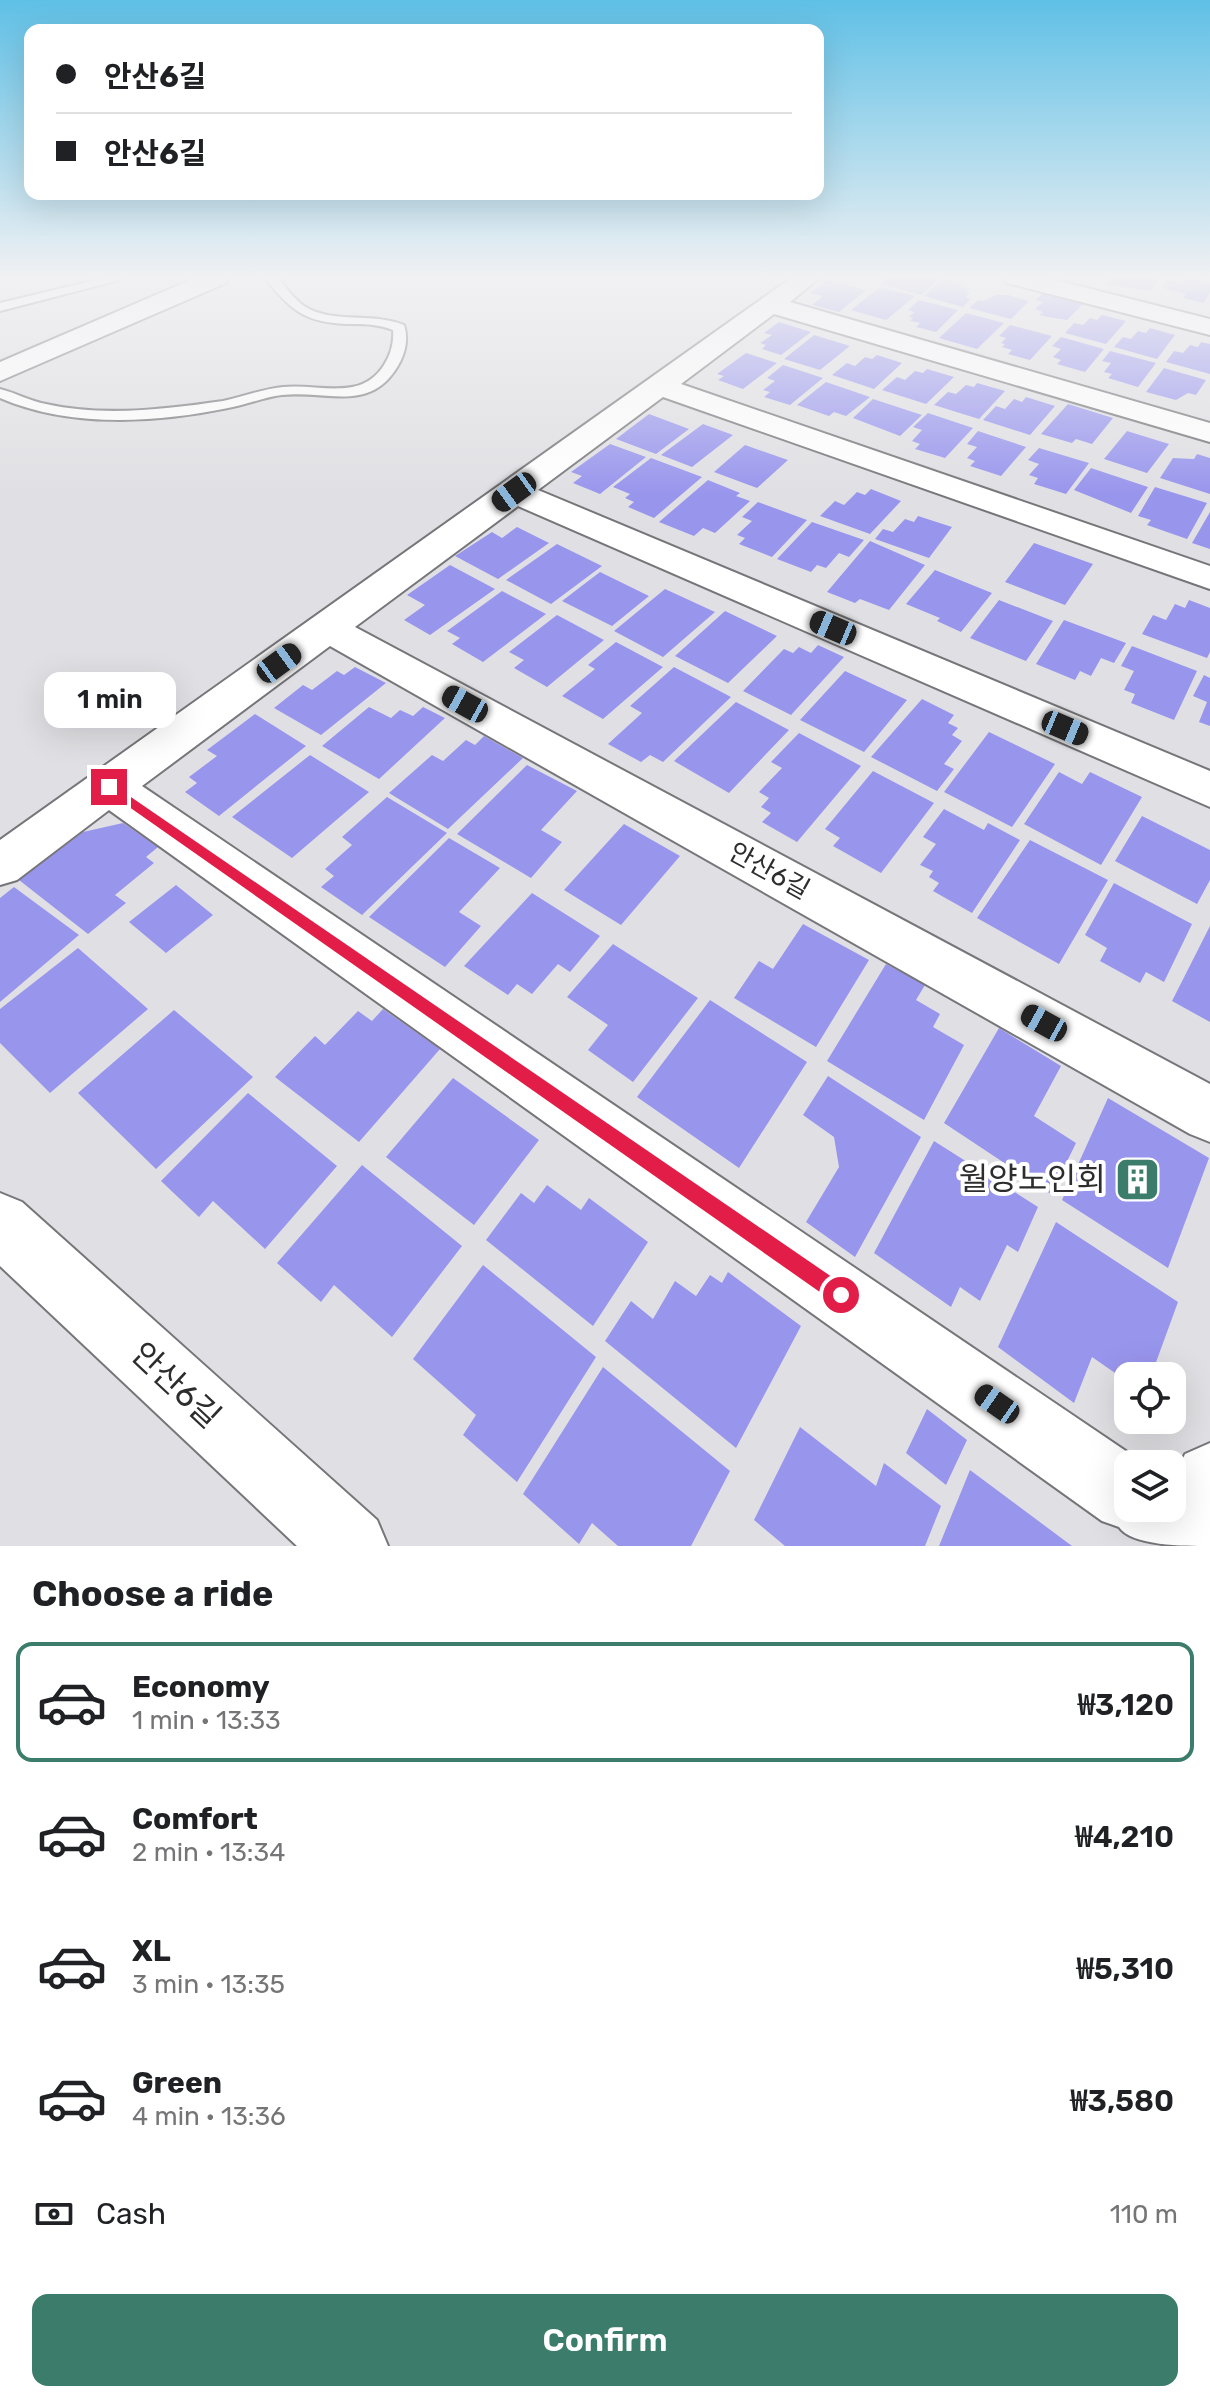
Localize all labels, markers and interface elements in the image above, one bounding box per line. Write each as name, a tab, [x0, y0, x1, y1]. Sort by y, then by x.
text: 안산6길	[104, 59, 206, 95]
text: 안산6길	[104, 136, 206, 172]
car	[488, 468, 540, 516]
car	[806, 608, 860, 648]
car	[253, 639, 305, 687]
callout: 1 min	[43, 671, 175, 727]
car	[438, 682, 492, 726]
text: 1 min	[77, 684, 143, 715]
car	[1038, 708, 1092, 748]
route end	[91, 769, 127, 805]
street label: 안산6길	[723, 836, 815, 906]
car	[1017, 1001, 1071, 1045]
building icon: 월양노인회	[1113, 1155, 1161, 1203]
place label: 월양노인회	[959, 1160, 1106, 1198]
route start	[823, 1277, 859, 1313]
street label: 안산6길	[124, 1334, 228, 1436]
map controls	[1114, 1362, 1186, 1522]
button: locate	[1114, 1362, 1186, 1434]
car	[970, 1380, 1024, 1428]
button: layers	[1114, 1450, 1186, 1522]
text: Choose a ride	[32, 1572, 273, 1615]
icon: car	[36, 1666, 108, 1738]
text: Economy	[132, 1669, 270, 1705]
text: ₩3,120	[1078, 1687, 1174, 1723]
text: 1 min · 13:33	[132, 1705, 281, 1736]
icon: car	[36, 1798, 108, 1870]
text: Comfort	[132, 1801, 258, 1837]
text: ₩4,210	[1075, 1819, 1174, 1855]
text: 2 min · 13:34	[132, 1837, 285, 1868]
icon: car	[36, 1930, 108, 2002]
text: XL	[132, 1933, 171, 1969]
text: ₩5,310	[1076, 1951, 1174, 1987]
text: 3 min · 13:35	[132, 1969, 285, 2000]
icon: car	[36, 2062, 108, 2134]
text: Green	[132, 2065, 222, 2101]
text: ₩3,580	[1070, 2083, 1174, 2119]
text: 4 min · 13:36	[132, 2101, 286, 2132]
icon: cash	[32, 2192, 76, 2236]
text: Cash	[96, 2196, 166, 2232]
text: 110 m	[1110, 2199, 1178, 2230]
button: Confirm	[32, 2294, 1178, 2386]

